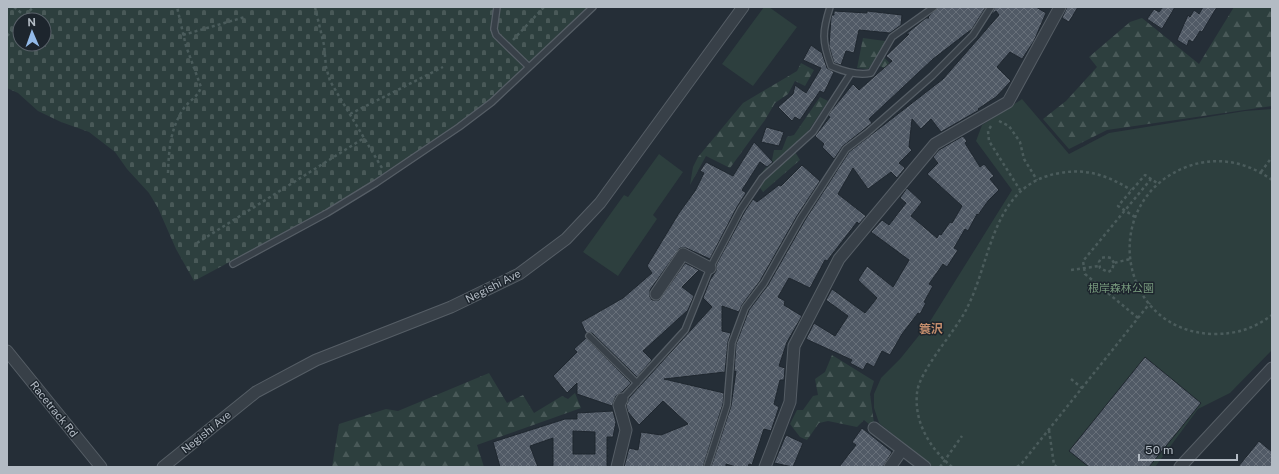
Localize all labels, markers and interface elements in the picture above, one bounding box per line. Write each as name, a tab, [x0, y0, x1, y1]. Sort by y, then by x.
north arrow	[12, 12, 52, 52]
text: N	[27, 16, 36, 28]
street label: Negishi Ave	[463, 267, 523, 305]
park label: 根岸森林公園	[1088, 282, 1154, 294]
district label: 簑沢	[919, 322, 943, 336]
street label: Racetrack Rd	[28, 379, 80, 439]
street label: Negishi Ave	[179, 408, 233, 456]
scale bar	[1139, 436, 1237, 462]
text: 50 m	[1145, 443, 1173, 457]

